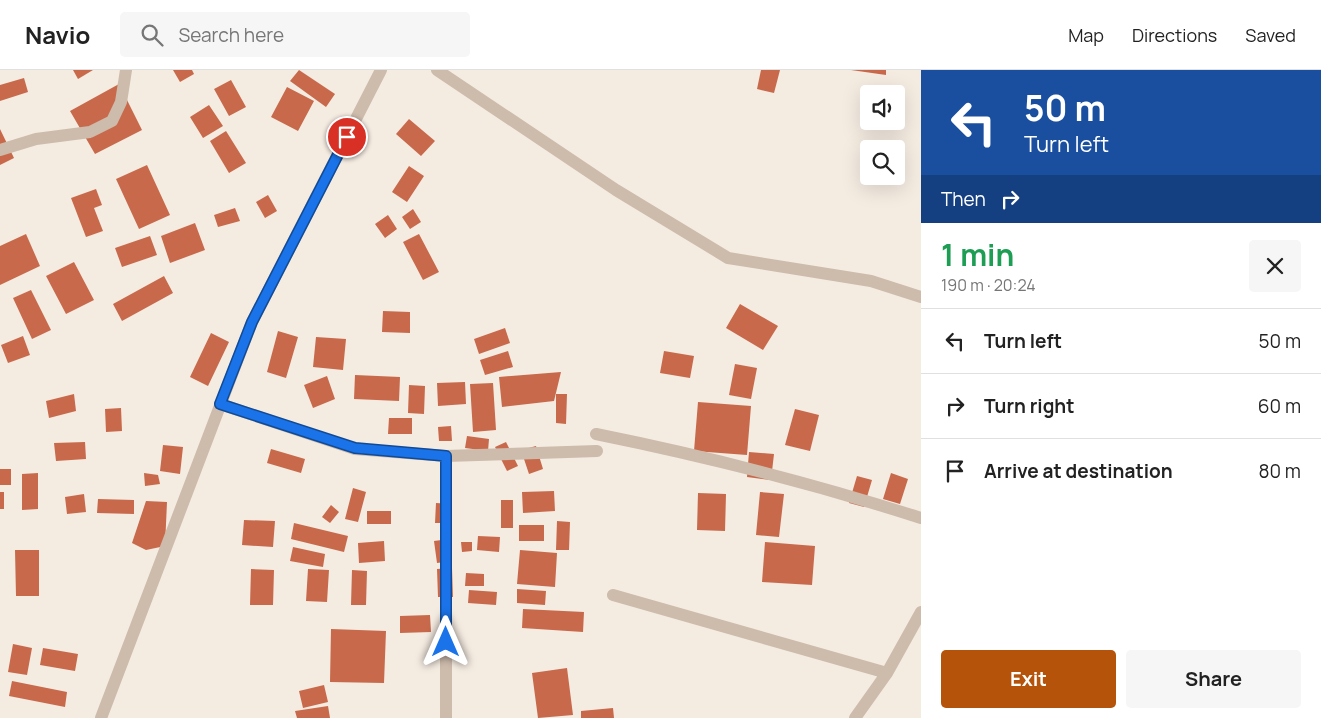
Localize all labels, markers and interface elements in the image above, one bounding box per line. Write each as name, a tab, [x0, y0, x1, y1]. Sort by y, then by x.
search box	[120, 12, 470, 57]
text: Navio	[25, 18, 90, 51]
icon: search	[138, 21, 166, 49]
text: Search here	[178, 22, 284, 48]
text: Map	[1068, 23, 1104, 47]
text: Directions	[1132, 23, 1217, 47]
text: Saved	[1245, 23, 1296, 47]
text: 50 m	[1024, 84, 1106, 132]
map controls	[860, 85, 905, 185]
button: sound	[860, 85, 905, 130]
icon: left	[941, 90, 1006, 155]
pin	[326, 116, 368, 158]
icon: arrive	[333, 123, 361, 151]
text: Turn left	[1024, 129, 1109, 159]
button: search	[860, 140, 905, 185]
icon: right	[996, 185, 1024, 213]
text: Then	[941, 186, 986, 212]
text: 1 min	[941, 234, 1014, 275]
button: close	[1249, 240, 1301, 292]
text: 190 m · 20:24	[941, 274, 1036, 296]
icon: left	[941, 327, 969, 355]
text: Turn left	[984, 328, 1062, 354]
text: 50 m	[1259, 328, 1301, 354]
icon: right	[941, 392, 969, 420]
text: Turn right	[984, 393, 1074, 419]
text: 60 m	[1258, 393, 1301, 419]
icon: arrive	[941, 457, 969, 485]
text: Arrive at destination	[984, 458, 1173, 484]
text: 80 m	[1258, 458, 1301, 484]
position arrow	[419, 615, 471, 667]
button: Exit	[941, 650, 1116, 708]
button: Share	[1126, 650, 1301, 708]

